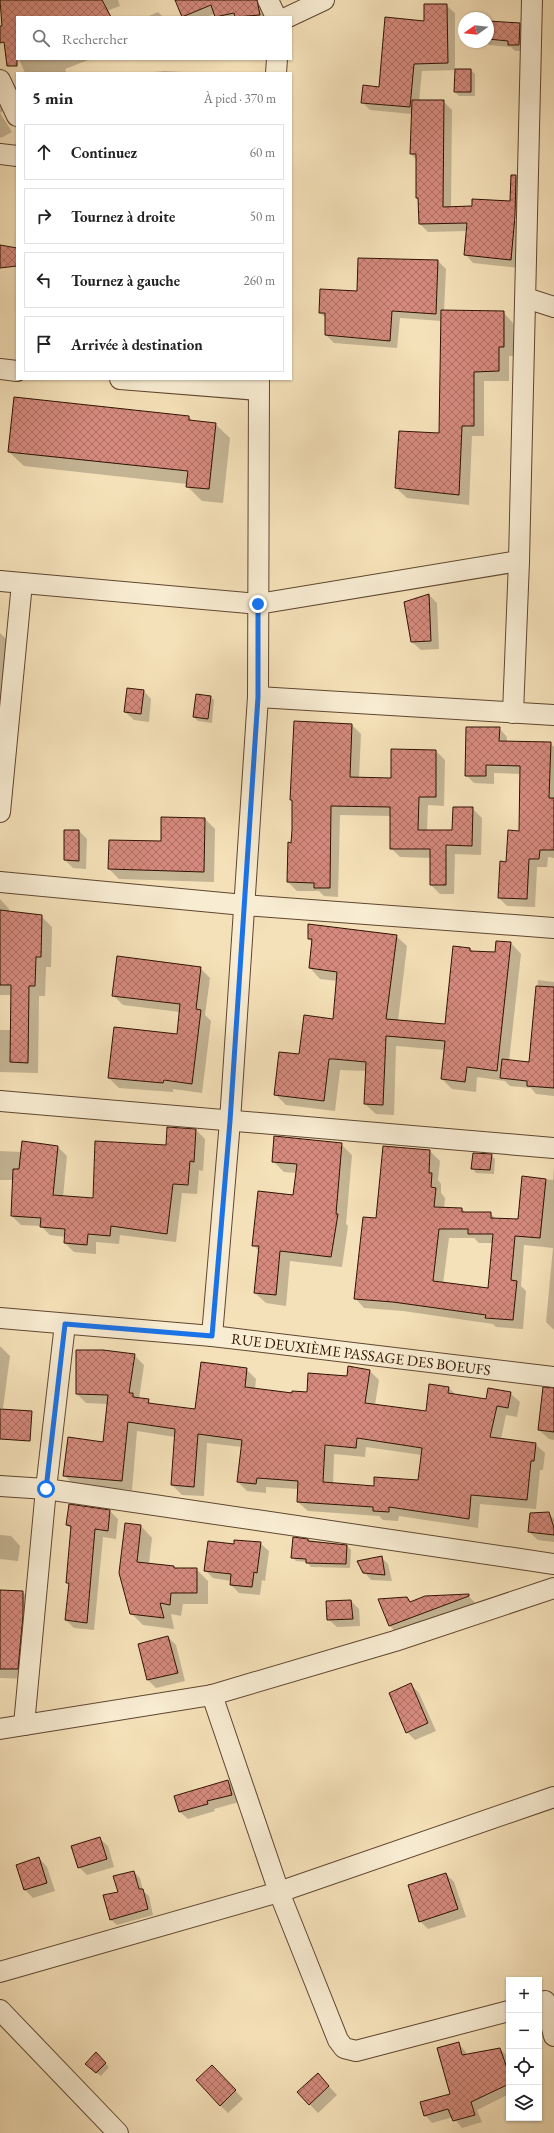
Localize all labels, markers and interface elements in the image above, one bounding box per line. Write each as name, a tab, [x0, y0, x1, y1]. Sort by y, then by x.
north arrow	[458, 12, 494, 48]
search box	[16, 16, 292, 60]
icon: search	[30, 27, 52, 49]
text: Rechercher	[62, 29, 128, 48]
text: 5 min	[32, 87, 73, 109]
text: À pied · 370 m	[204, 90, 276, 107]
icon: ahead	[33, 141, 55, 163]
text: Continuez	[71, 143, 137, 162]
text: 60 m	[250, 144, 275, 161]
icon: right	[33, 205, 55, 227]
text: Tournez à droite	[71, 207, 175, 226]
text: 50 m	[250, 208, 275, 225]
icon: left	[33, 269, 55, 291]
text: Tournez à gauche	[71, 271, 180, 290]
text: 260 m	[244, 272, 275, 289]
icon: arrive	[33, 333, 55, 355]
text: Arrivée à destination	[71, 335, 203, 354]
route end	[249, 595, 267, 613]
street label: RUE DEUXIÈME PASSAGE DES BOEUFS	[230, 1329, 492, 1379]
route start	[37, 1480, 55, 1498]
map controls	[506, 1977, 542, 2121]
button: +	[506, 1977, 542, 2013]
button: −	[506, 2013, 542, 2049]
button: locate	[506, 2049, 542, 2085]
button: layers	[506, 2085, 542, 2121]

